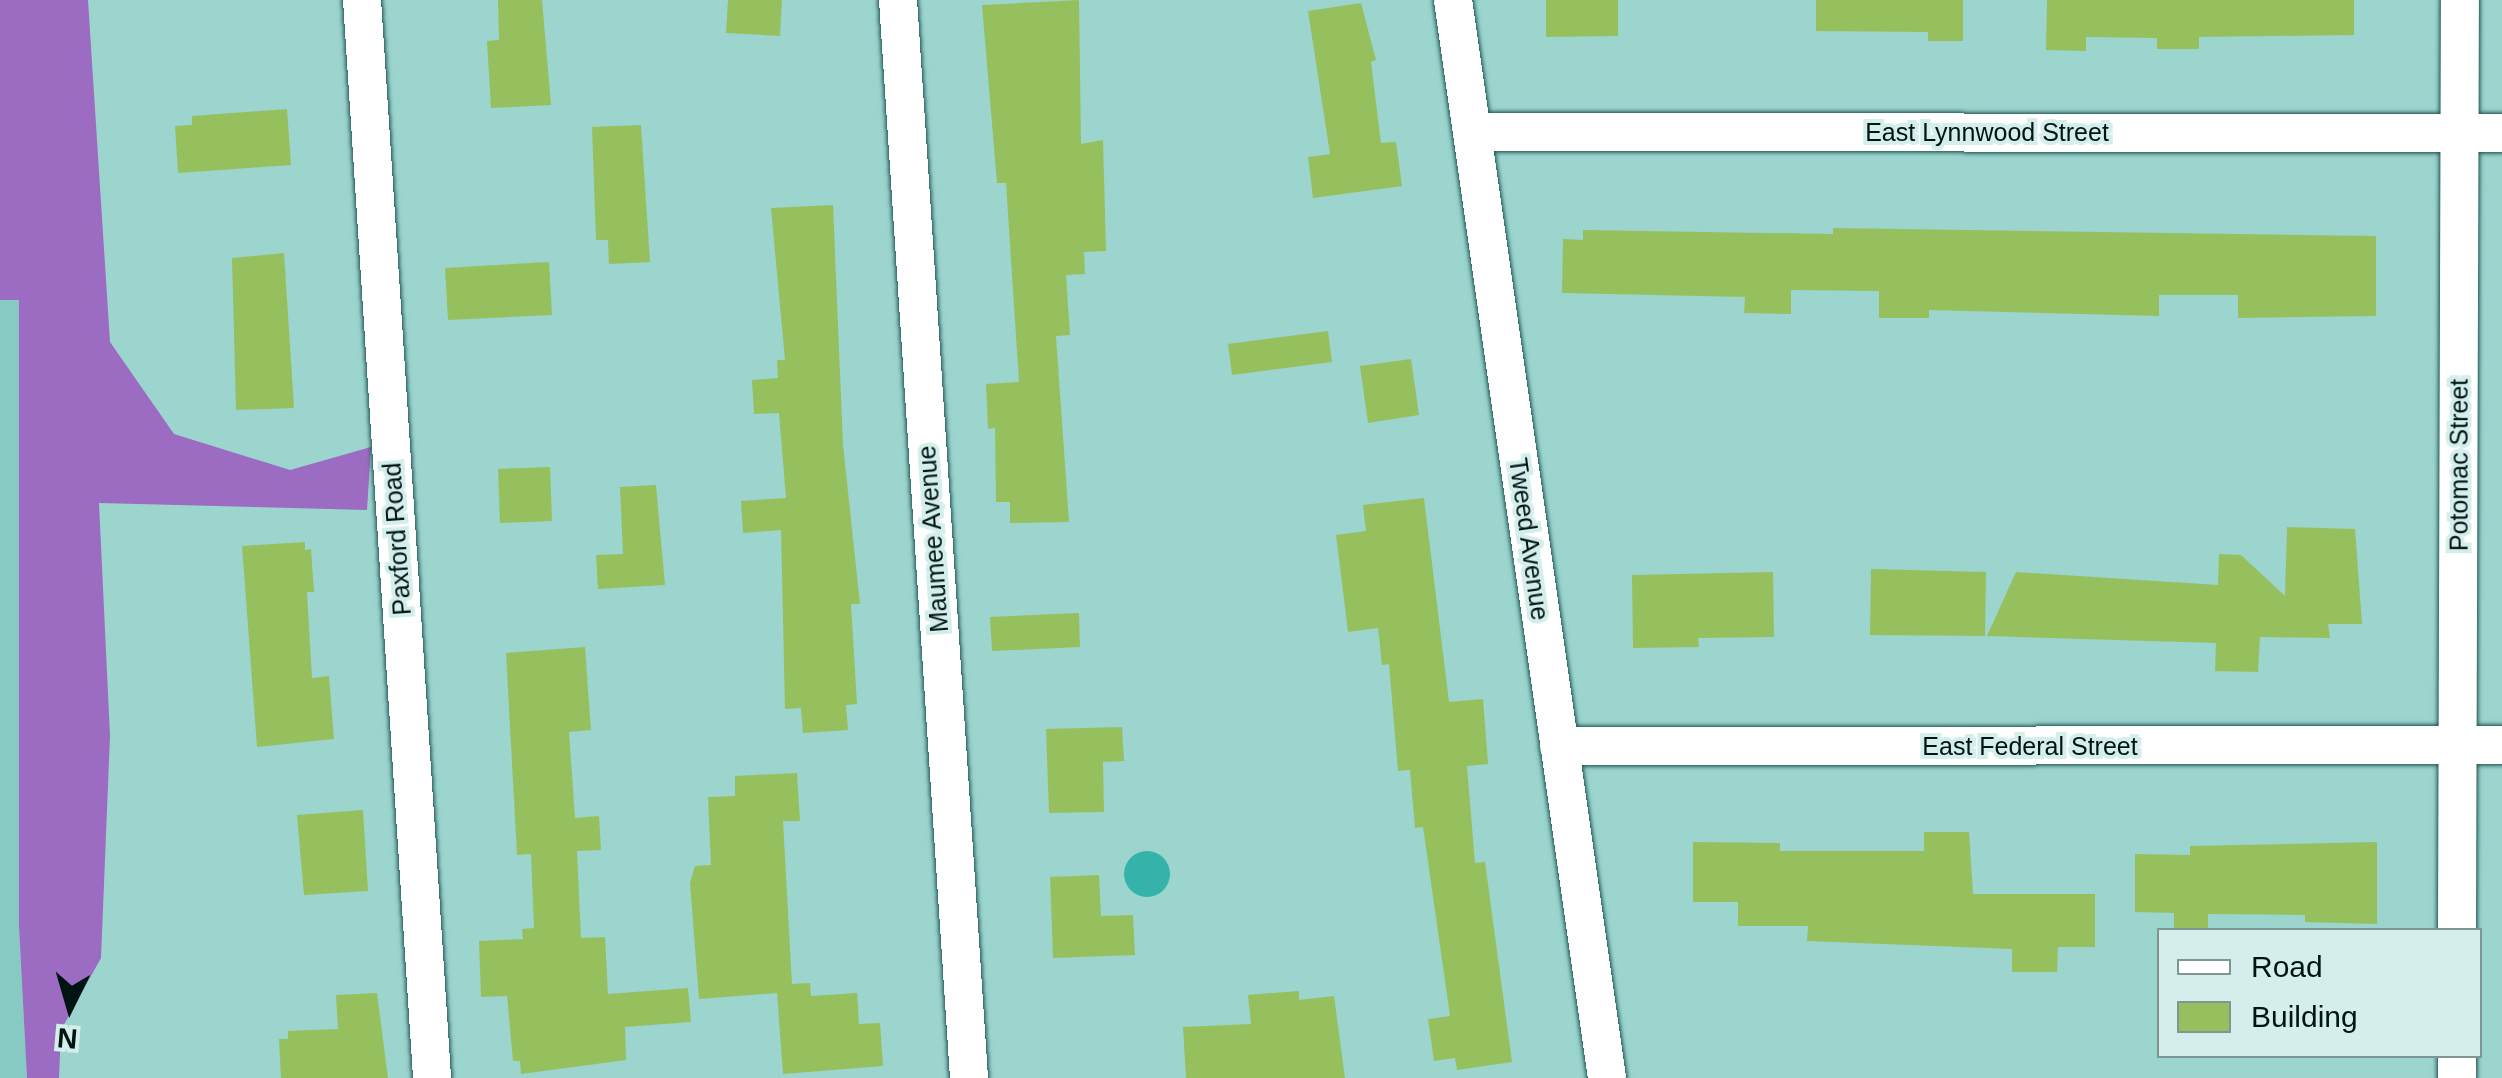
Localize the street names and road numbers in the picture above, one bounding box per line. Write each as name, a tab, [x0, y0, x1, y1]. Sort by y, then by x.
street label: East Lynnwood Street	[1865, 117, 2109, 147]
street label: Potomac Street	[2444, 379, 2474, 551]
street label: Maumee Avenue	[911, 444, 955, 634]
street label: Tweed Avenue	[1503, 455, 1555, 623]
street label: Paxford Road	[377, 462, 417, 616]
street label: East Federal Street	[1922, 731, 2138, 761]

